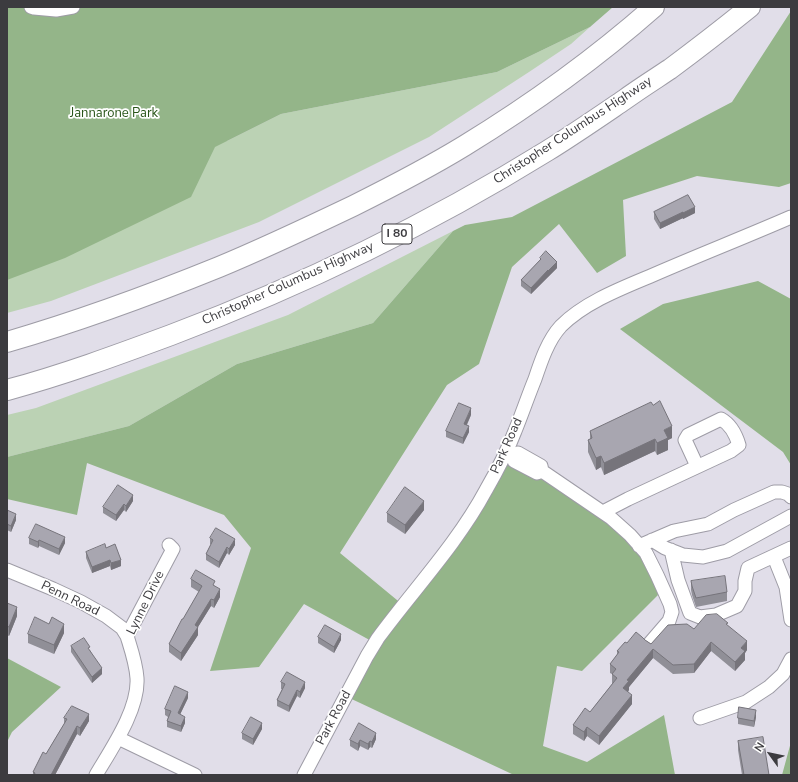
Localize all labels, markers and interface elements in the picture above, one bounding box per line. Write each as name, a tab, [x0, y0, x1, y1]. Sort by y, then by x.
street label: Christopher Columbus Highway	[491, 74, 655, 188]
park label: Jannarone Park	[70, 106, 158, 122]
road number: I 80	[382, 224, 412, 244]
street label: Christopher Columbus Highway	[200, 239, 376, 329]
street label: Park Road	[488, 416, 526, 476]
street label: Lynne Drive	[124, 569, 168, 637]
street label: Penn Road	[38, 578, 102, 620]
street label: Park Road	[313, 688, 355, 748]
north arrow	[750, 734, 790, 774]
text: N	[751, 740, 768, 755]

